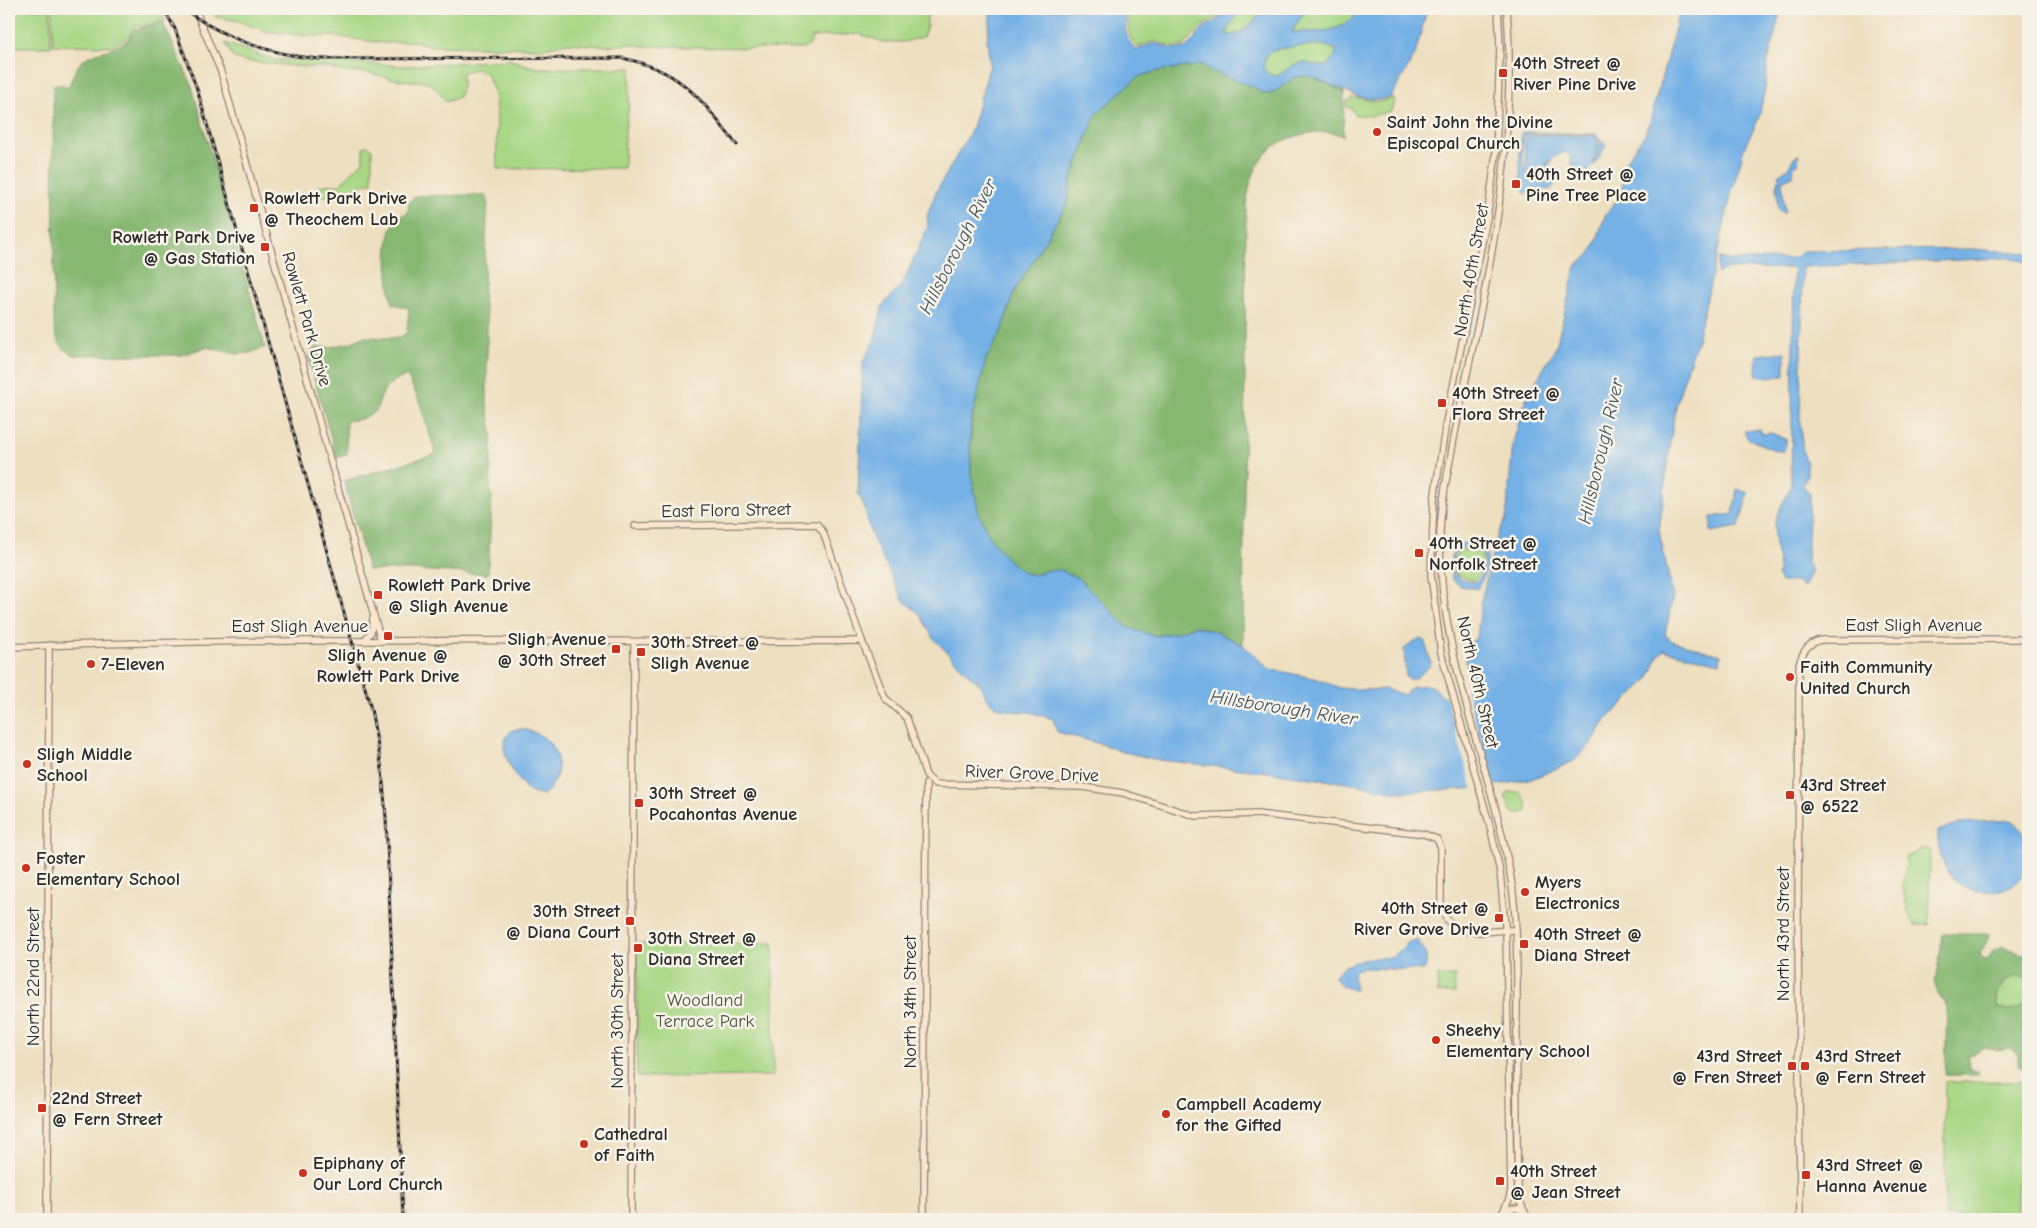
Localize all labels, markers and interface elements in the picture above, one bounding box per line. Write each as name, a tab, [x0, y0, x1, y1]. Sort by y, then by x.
place label: 40th Street @ River Pine Drive	[1513, 53, 1636, 95]
marker: 40th Street @ River Pine Drive	[1497, 67, 1509, 79]
place label: Saint John the Divine Episcopal Church	[1387, 112, 1553, 154]
marker: Saint John the Divine Episcopal Church	[1371, 126, 1383, 138]
place label: 40th Street @ Pine Tree Place	[1526, 164, 1646, 206]
water label: Hillsborough River	[914, 174, 1002, 318]
marker: 40th Street @ Pine Tree Place	[1510, 178, 1522, 190]
place label: Rowlett Park Drive @ Theochem Lab	[264, 188, 407, 230]
street label: North 40th Street	[1449, 201, 1494, 338]
marker: Rowlett Park Drive @ Theochem Lab	[248, 202, 260, 214]
place label: Rowlett Park Drive @ Gas Station	[112, 227, 255, 269]
marker: Rowlett Park Drive @ Gas Station	[259, 241, 271, 253]
street label: Rowlett Park Drive	[277, 249, 336, 389]
water label: Hillsborough River	[1574, 375, 1629, 526]
place label: 40th Street @ Flora Street	[1452, 383, 1560, 425]
marker: 40th Street @ Flora Street	[1436, 397, 1448, 409]
street label: East Flora Street	[661, 499, 792, 522]
place label: 40th Street @ Norfolk Street	[1429, 533, 1539, 575]
marker: 40th Street @ Norfolk Street	[1413, 547, 1425, 559]
place label: Rowlett Park Drive @ Sligh Avenue	[388, 575, 531, 617]
marker: Rowlett Park Drive @ Sligh Avenue	[372, 589, 384, 601]
street label: North 40th Street	[1452, 614, 1503, 751]
street label: East Sligh Avenue	[1846, 615, 1982, 636]
street label: East Sligh Avenue	[232, 616, 368, 637]
place label: Sligh Avenue @ 30th Street	[497, 629, 607, 671]
marker: Sligh Avenue @ Rowlett Park Drive	[382, 630, 394, 642]
place label: 30th Street @ Sligh Avenue	[651, 632, 760, 674]
marker: Sligh Avenue @ 30th Street	[610, 643, 622, 655]
place label: Sligh Avenue @ Rowlett Park Drive	[317, 645, 460, 687]
marker: 30th Street @ Sligh Avenue	[635, 646, 647, 658]
place label: 7-Eleven	[101, 654, 165, 675]
place label: Faith Community United Church	[1800, 657, 1933, 699]
marker: 7-Eleven	[85, 658, 97, 670]
marker: Faith Community United Church	[1784, 671, 1796, 683]
water label: Hillsborough River	[1209, 685, 1360, 731]
place label: Sligh Middle School	[37, 744, 132, 786]
marker: Sligh Middle School	[21, 758, 33, 770]
street label: River Grove Drive	[965, 761, 1099, 786]
place label: 43rd Street @ 6522	[1800, 775, 1887, 817]
place label: 30th Street @ Pocahontas Avenue	[649, 783, 797, 825]
marker: 43rd Street @ 6522	[1784, 789, 1796, 801]
marker: 30th Street @ Pocahontas Avenue	[633, 797, 645, 809]
place label: Foster Elementary School	[36, 848, 180, 890]
marker: Foster Elementary School	[20, 862, 32, 874]
street label: North 43rd Street	[1773, 866, 1794, 1001]
place label: Myers Electronics	[1535, 872, 1620, 914]
marker: Myers Electronics	[1519, 886, 1531, 898]
place label: 40th Street @ River Grove Drive	[1354, 898, 1489, 940]
place label: 30th Street @ Diana Court	[506, 901, 621, 943]
street label: North 22nd Street	[23, 907, 44, 1046]
marker: 40th Street @ River Grove Drive	[1493, 912, 1505, 924]
marker: 30th Street @ Diana Court	[624, 915, 636, 927]
place label: 40th Street @ Diana Street	[1534, 924, 1642, 966]
place label: 30th Street @ Diana Street	[648, 928, 757, 970]
street label: North 34th Street	[900, 935, 921, 1069]
marker: 40th Street @ Diana Street	[1518, 938, 1530, 950]
marker: 30th Street @ Diana Street	[632, 942, 644, 954]
street label: North 30th Street	[607, 953, 628, 1089]
park label: Woodland Terrace Park	[656, 990, 754, 1032]
place label: Sheehy Elementary School	[1446, 1020, 1590, 1062]
marker: Sheehy Elementary School	[1430, 1034, 1442, 1046]
place label: 43rd Street @ Fren Street	[1672, 1046, 1783, 1088]
place label: 43rd Street @ Fern Street	[1815, 1046, 1927, 1088]
marker: 43rd Street @ Fren Street	[1786, 1060, 1798, 1072]
marker: 43rd Street @ Fern Street	[1799, 1060, 1811, 1072]
place label: 22nd Street @ Fern Street	[52, 1088, 164, 1130]
place label: Campbell Academy for the Gifted	[1175, 1094, 1322, 1136]
marker: 22nd Street @ Fern Street	[36, 1102, 48, 1114]
marker: Campbell Academy for the Gifted	[1160, 1108, 1172, 1120]
place label: Cathedral of Faith	[594, 1124, 668, 1166]
marker: Cathedral of Faith	[578, 1138, 590, 1150]
place label: Epiphany of Our Lord Church	[313, 1153, 443, 1195]
place label: 43rd Street @ Hanna Avenue	[1816, 1155, 1927, 1197]
place label: 40th Street @ Jean Street	[1510, 1161, 1621, 1203]
marker: Epiphany of Our Lord Church	[297, 1167, 309, 1179]
marker: 43rd Street @ Hanna Avenue	[1800, 1169, 1812, 1181]
marker: 40th Street @ Jean Street	[1494, 1175, 1506, 1187]

